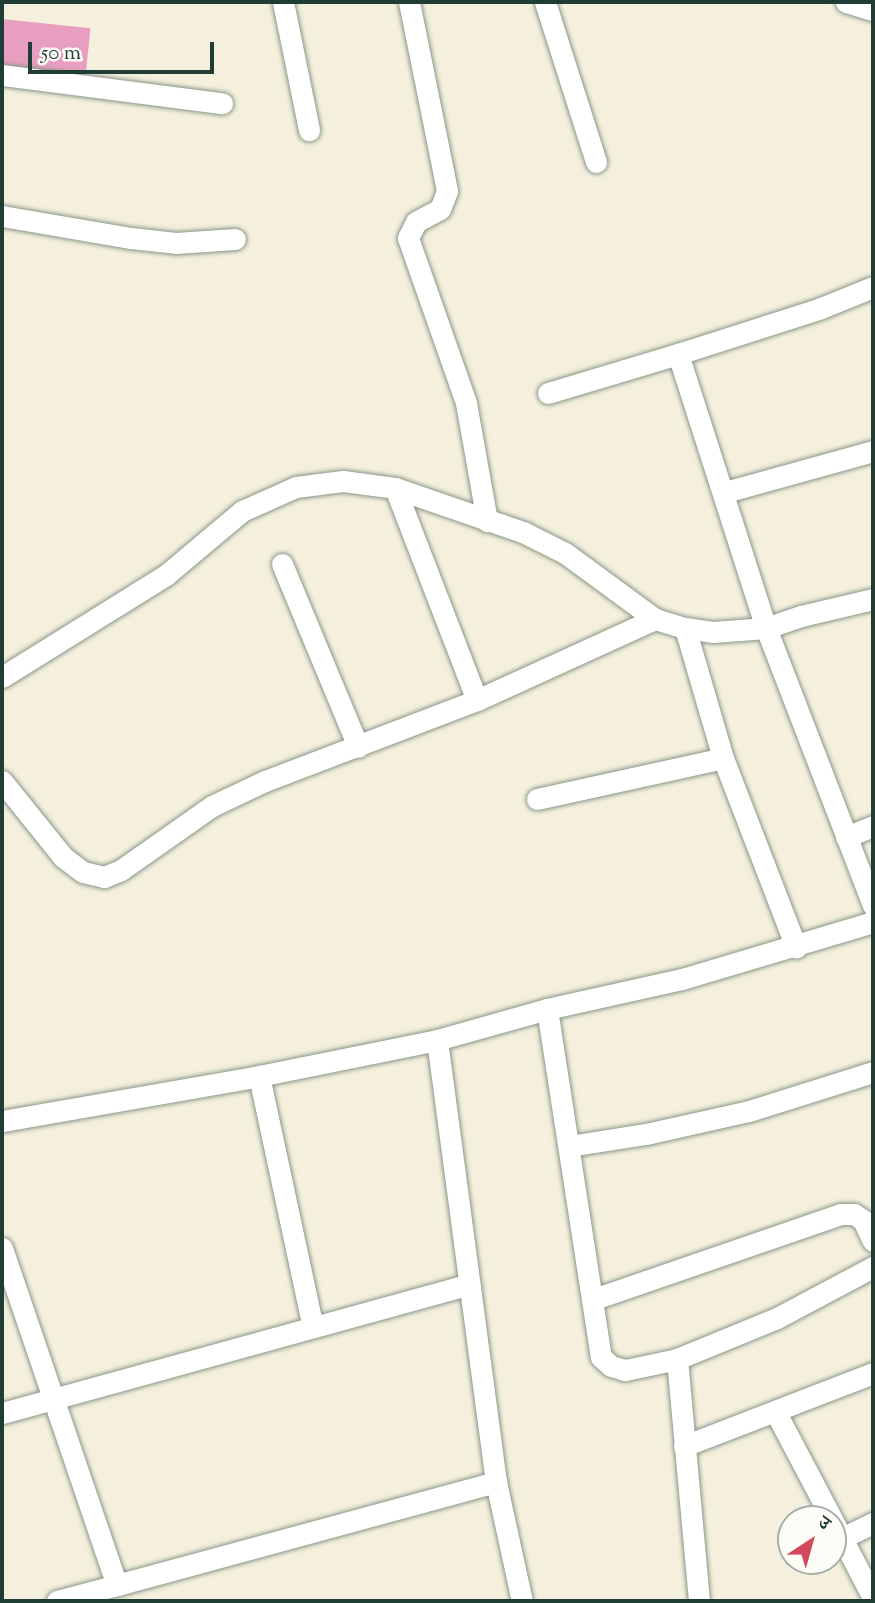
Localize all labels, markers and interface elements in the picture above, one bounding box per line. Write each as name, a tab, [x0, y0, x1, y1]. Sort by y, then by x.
scale bar	[32, 28, 217, 72]
text: 50 m	[41, 39, 81, 69]
north arrow	[777, 1505, 847, 1575]
text: उ	[812, 1510, 835, 1538]

